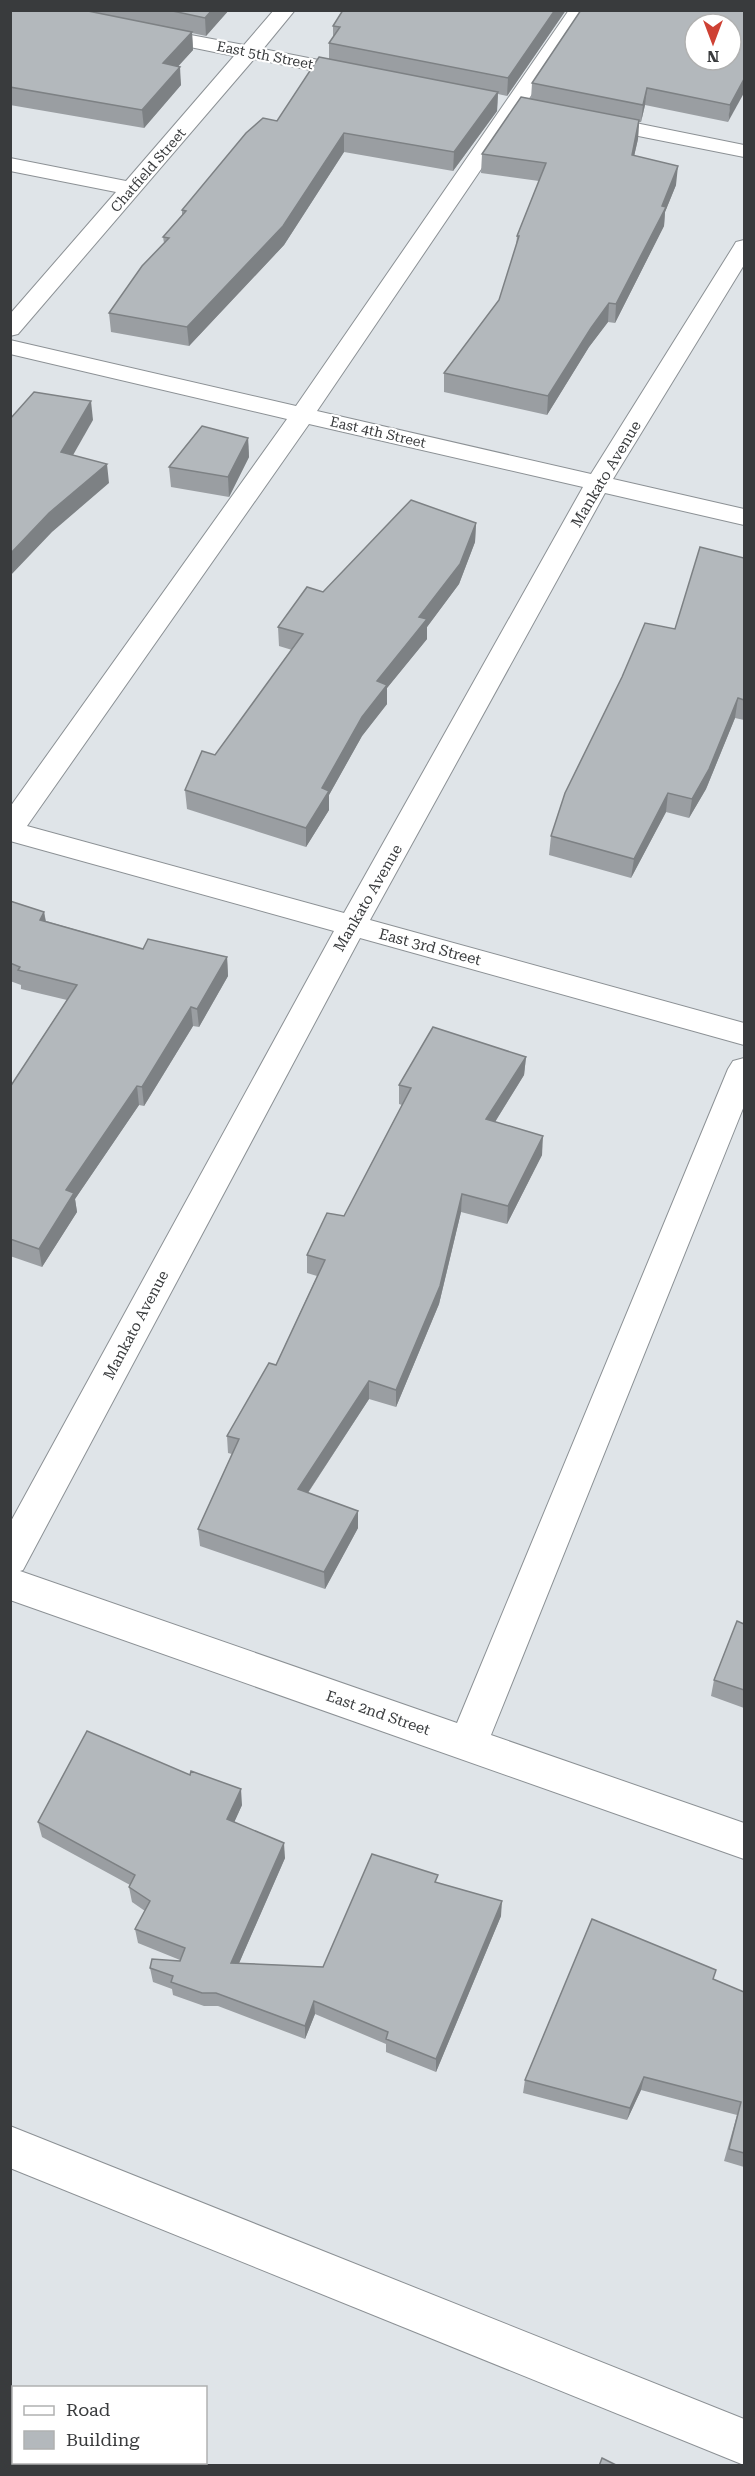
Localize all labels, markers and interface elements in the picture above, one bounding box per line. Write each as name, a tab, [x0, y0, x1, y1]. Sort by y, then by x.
north arrow	[683, 12, 743, 72]
street label: East 5th Street	[215, 38, 315, 72]
text: N	[707, 47, 719, 66]
street label: Chatfield Street	[107, 125, 189, 215]
street label: East 4th Street	[329, 413, 427, 451]
street label: Mankato Avenue	[567, 418, 645, 530]
street label: Mankato Avenue	[330, 841, 406, 955]
street label: East 3rd Street	[377, 925, 484, 969]
street label: Mankato Avenue	[100, 1267, 172, 1383]
street label: East 2nd Street	[324, 1687, 433, 1739]
legend	[12, 2386, 207, 2464]
text: Road	[66, 2399, 111, 2420]
text: Building	[66, 2429, 140, 2450]

